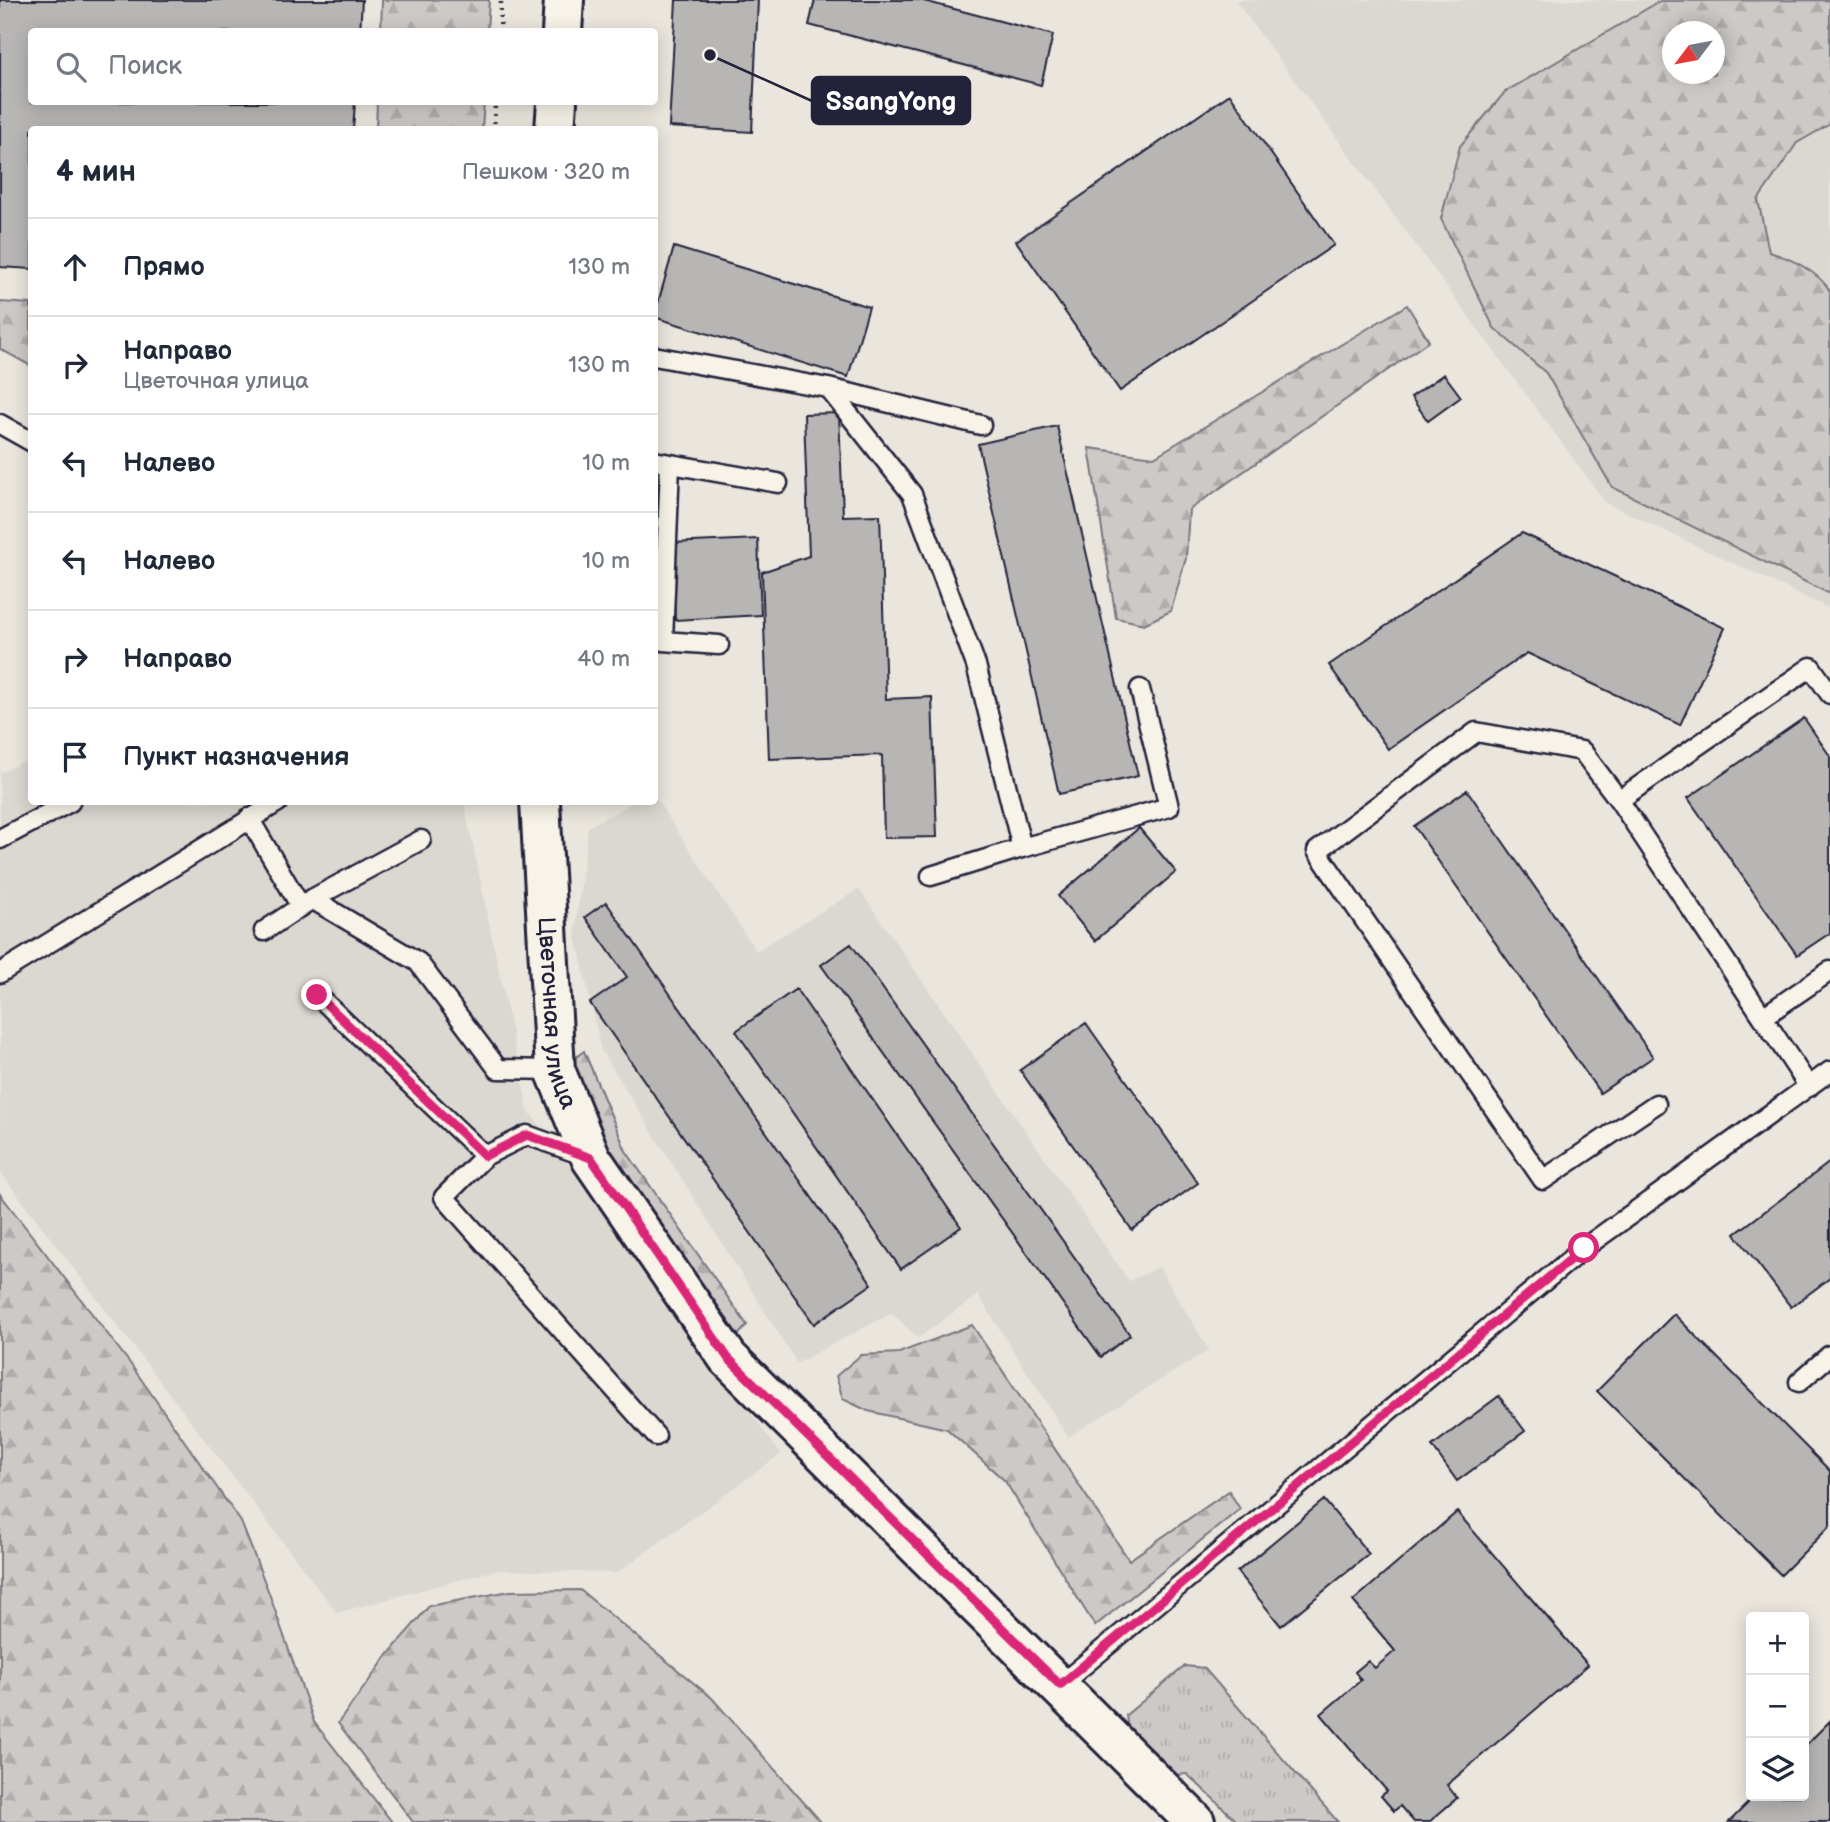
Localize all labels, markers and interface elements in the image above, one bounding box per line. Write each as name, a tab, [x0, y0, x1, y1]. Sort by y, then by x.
north arrow	[1662, 21, 1725, 84]
search box	[28, 28, 658, 105]
icon: search	[52, 48, 90, 86]
text: Поиск	[108, 51, 182, 82]
callout: SsangYong	[812, 77, 970, 124]
text: SsangYong	[826, 87, 956, 118]
text: 4 мин	[56, 154, 136, 190]
text: Пешком · 320 m	[462, 158, 630, 186]
icon: ahead	[56, 248, 94, 286]
text: Прямо	[123, 252, 205, 283]
text: 130 m	[568, 253, 630, 281]
text: Направо	[123, 336, 232, 367]
icon: right	[56, 346, 94, 384]
text: 130 m	[568, 351, 630, 379]
text: Цветочная улица	[123, 367, 309, 395]
icon: left	[56, 444, 94, 482]
text: Налево	[123, 448, 215, 479]
text: 10 m	[582, 449, 630, 477]
icon: left	[56, 542, 94, 580]
text: Налево	[123, 546, 215, 577]
text: 10 m	[582, 547, 630, 575]
icon: right	[56, 640, 94, 678]
text: Направо	[123, 644, 232, 675]
text: 40 m	[577, 645, 630, 673]
icon: arrive	[56, 738, 94, 776]
text: Пункт назначения	[123, 742, 349, 773]
street label: Цветочная улица	[531, 916, 583, 1113]
route end	[301, 979, 332, 1010]
route start	[1568, 1232, 1599, 1263]
map controls	[1746, 1612, 1809, 1801]
button: +	[1746, 1612, 1809, 1675]
button: −	[1746, 1675, 1809, 1738]
button: layers	[1746, 1738, 1809, 1801]

